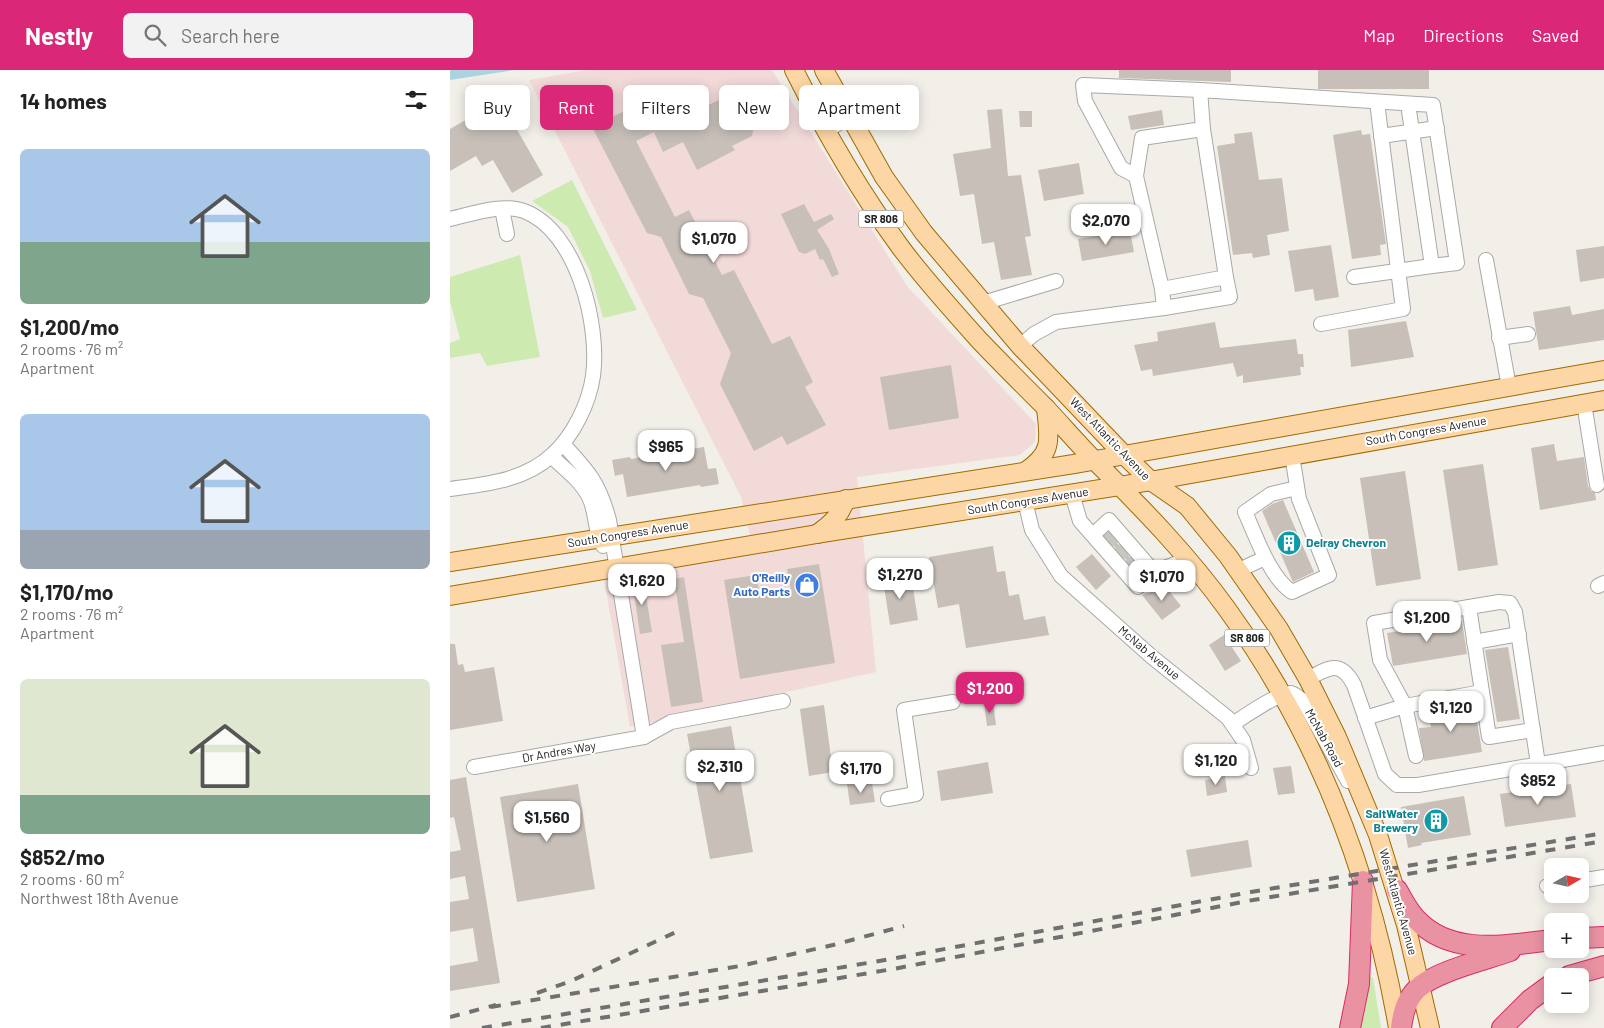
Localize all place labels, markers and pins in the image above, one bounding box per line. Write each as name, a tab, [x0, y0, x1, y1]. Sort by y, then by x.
pin: $2,070	[1065, 204, 1147, 246]
pin: $1,070	[673, 222, 755, 264]
pin: $965	[636, 430, 696, 472]
building icon: Delray Chevron	[1276, 530, 1302, 556]
place label: Delray Chevron	[1306, 535, 1386, 549]
pin: $1,270	[859, 558, 941, 600]
pin: $1,070	[1121, 560, 1203, 602]
pin: $1,620	[601, 564, 683, 606]
place label: O'Reilly Auto Parts	[733, 570, 790, 598]
shop icon: O'Reilly Auto Parts	[794, 572, 820, 598]
pin: $1,200	[1386, 600, 1468, 643]
pin: $1,200	[949, 672, 1031, 714]
pin: $1,120	[1410, 690, 1492, 733]
pin: $1,120	[1175, 744, 1257, 786]
pin: $2,310	[679, 750, 761, 792]
pin: $1,170	[820, 752, 902, 794]
pin: $852	[1508, 764, 1568, 806]
pin: $1,560	[506, 800, 588, 843]
place label: SaltWater Brewery	[1365, 806, 1418, 834]
building icon: SaltWater Brewery	[1423, 808, 1449, 834]

